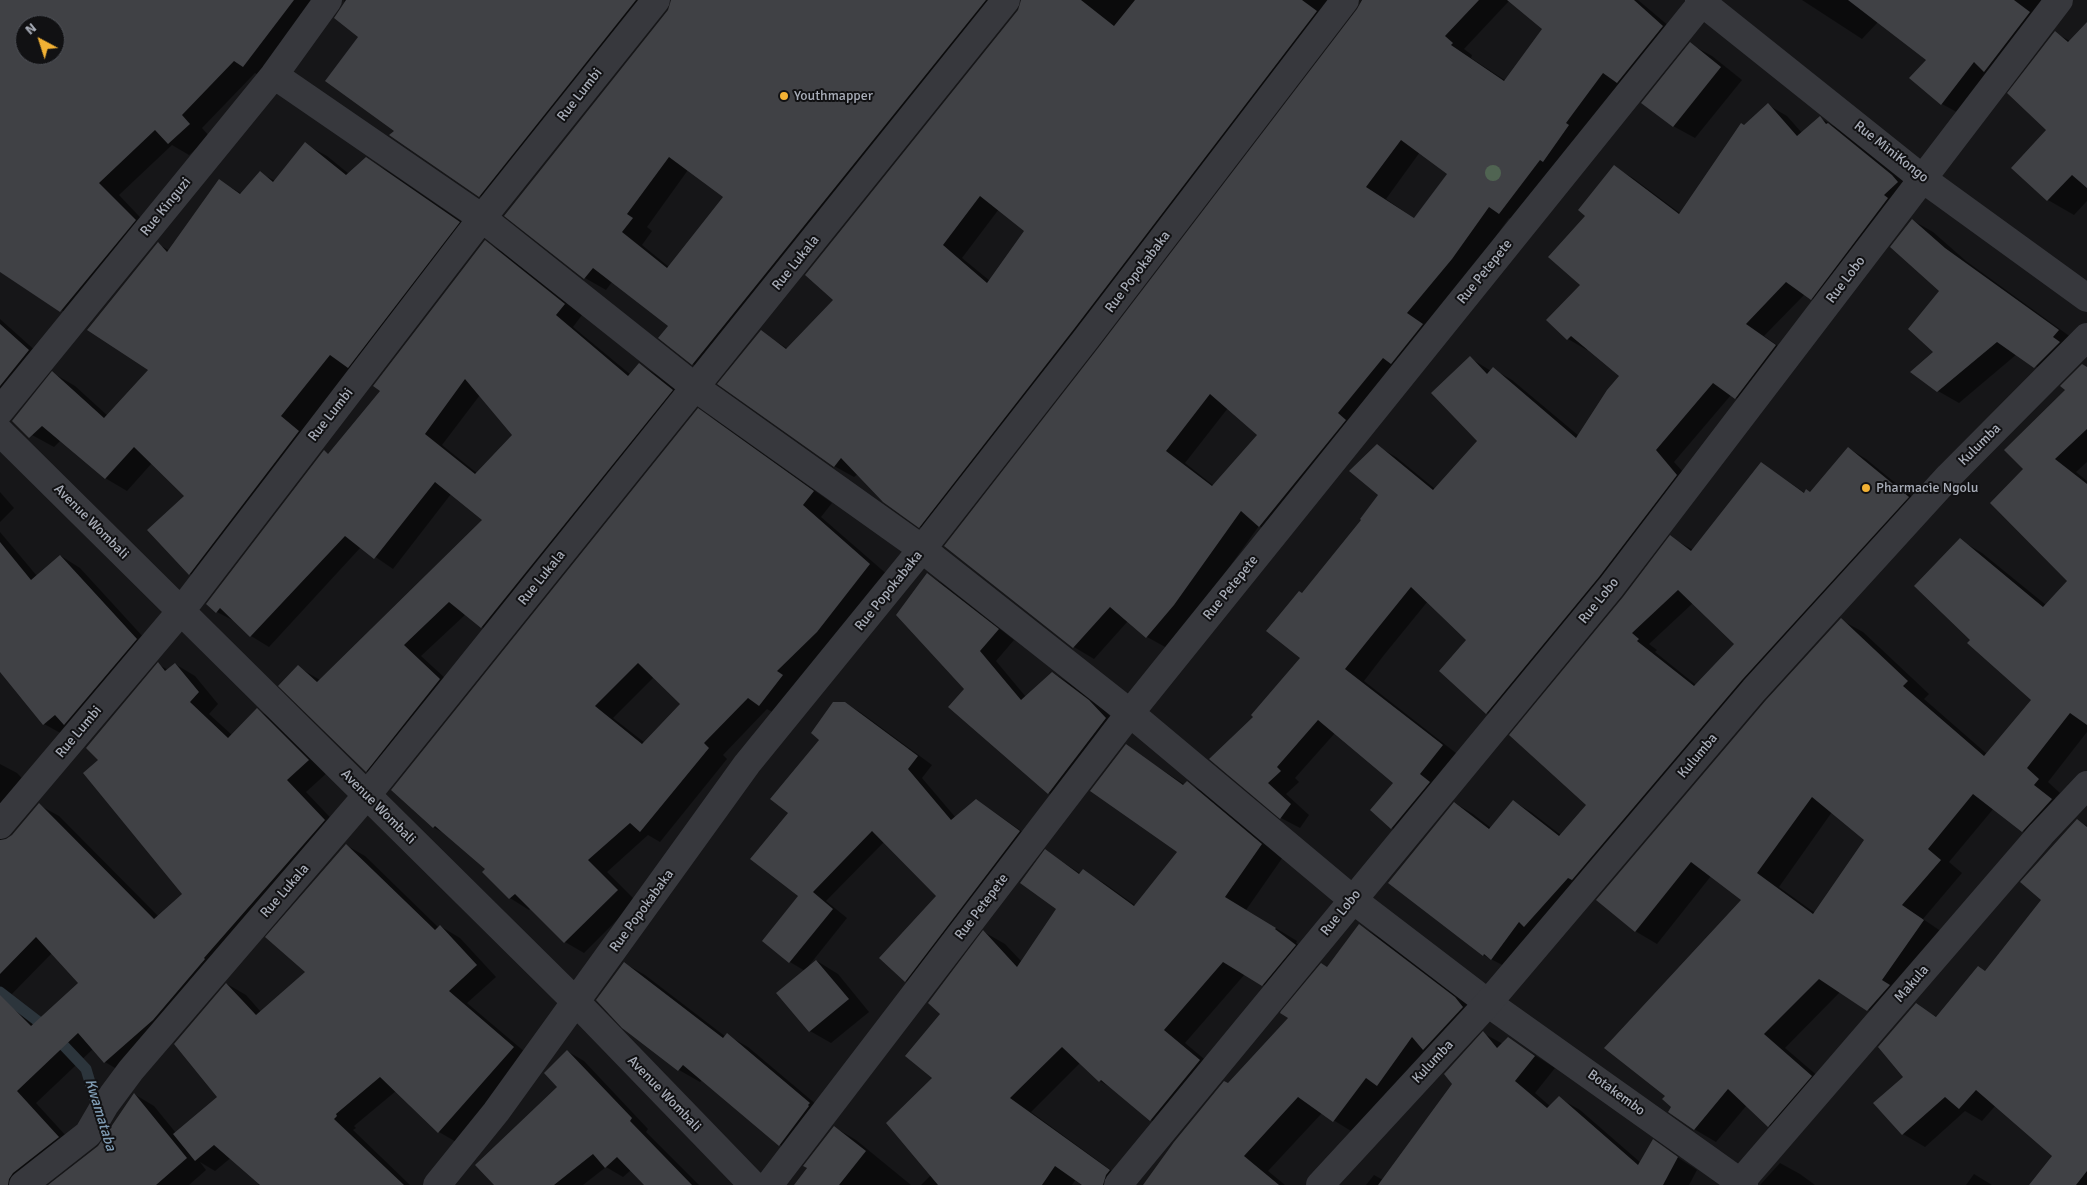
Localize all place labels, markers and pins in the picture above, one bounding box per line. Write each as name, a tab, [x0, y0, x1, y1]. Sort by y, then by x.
place label: Youthmapper	[794, 88, 873, 104]
marker: Youthmapper	[778, 90, 790, 102]
place label: Pharmacie Ngolu	[1876, 480, 1978, 496]
marker: Pharmacie Ngolu	[1860, 482, 1872, 494]

